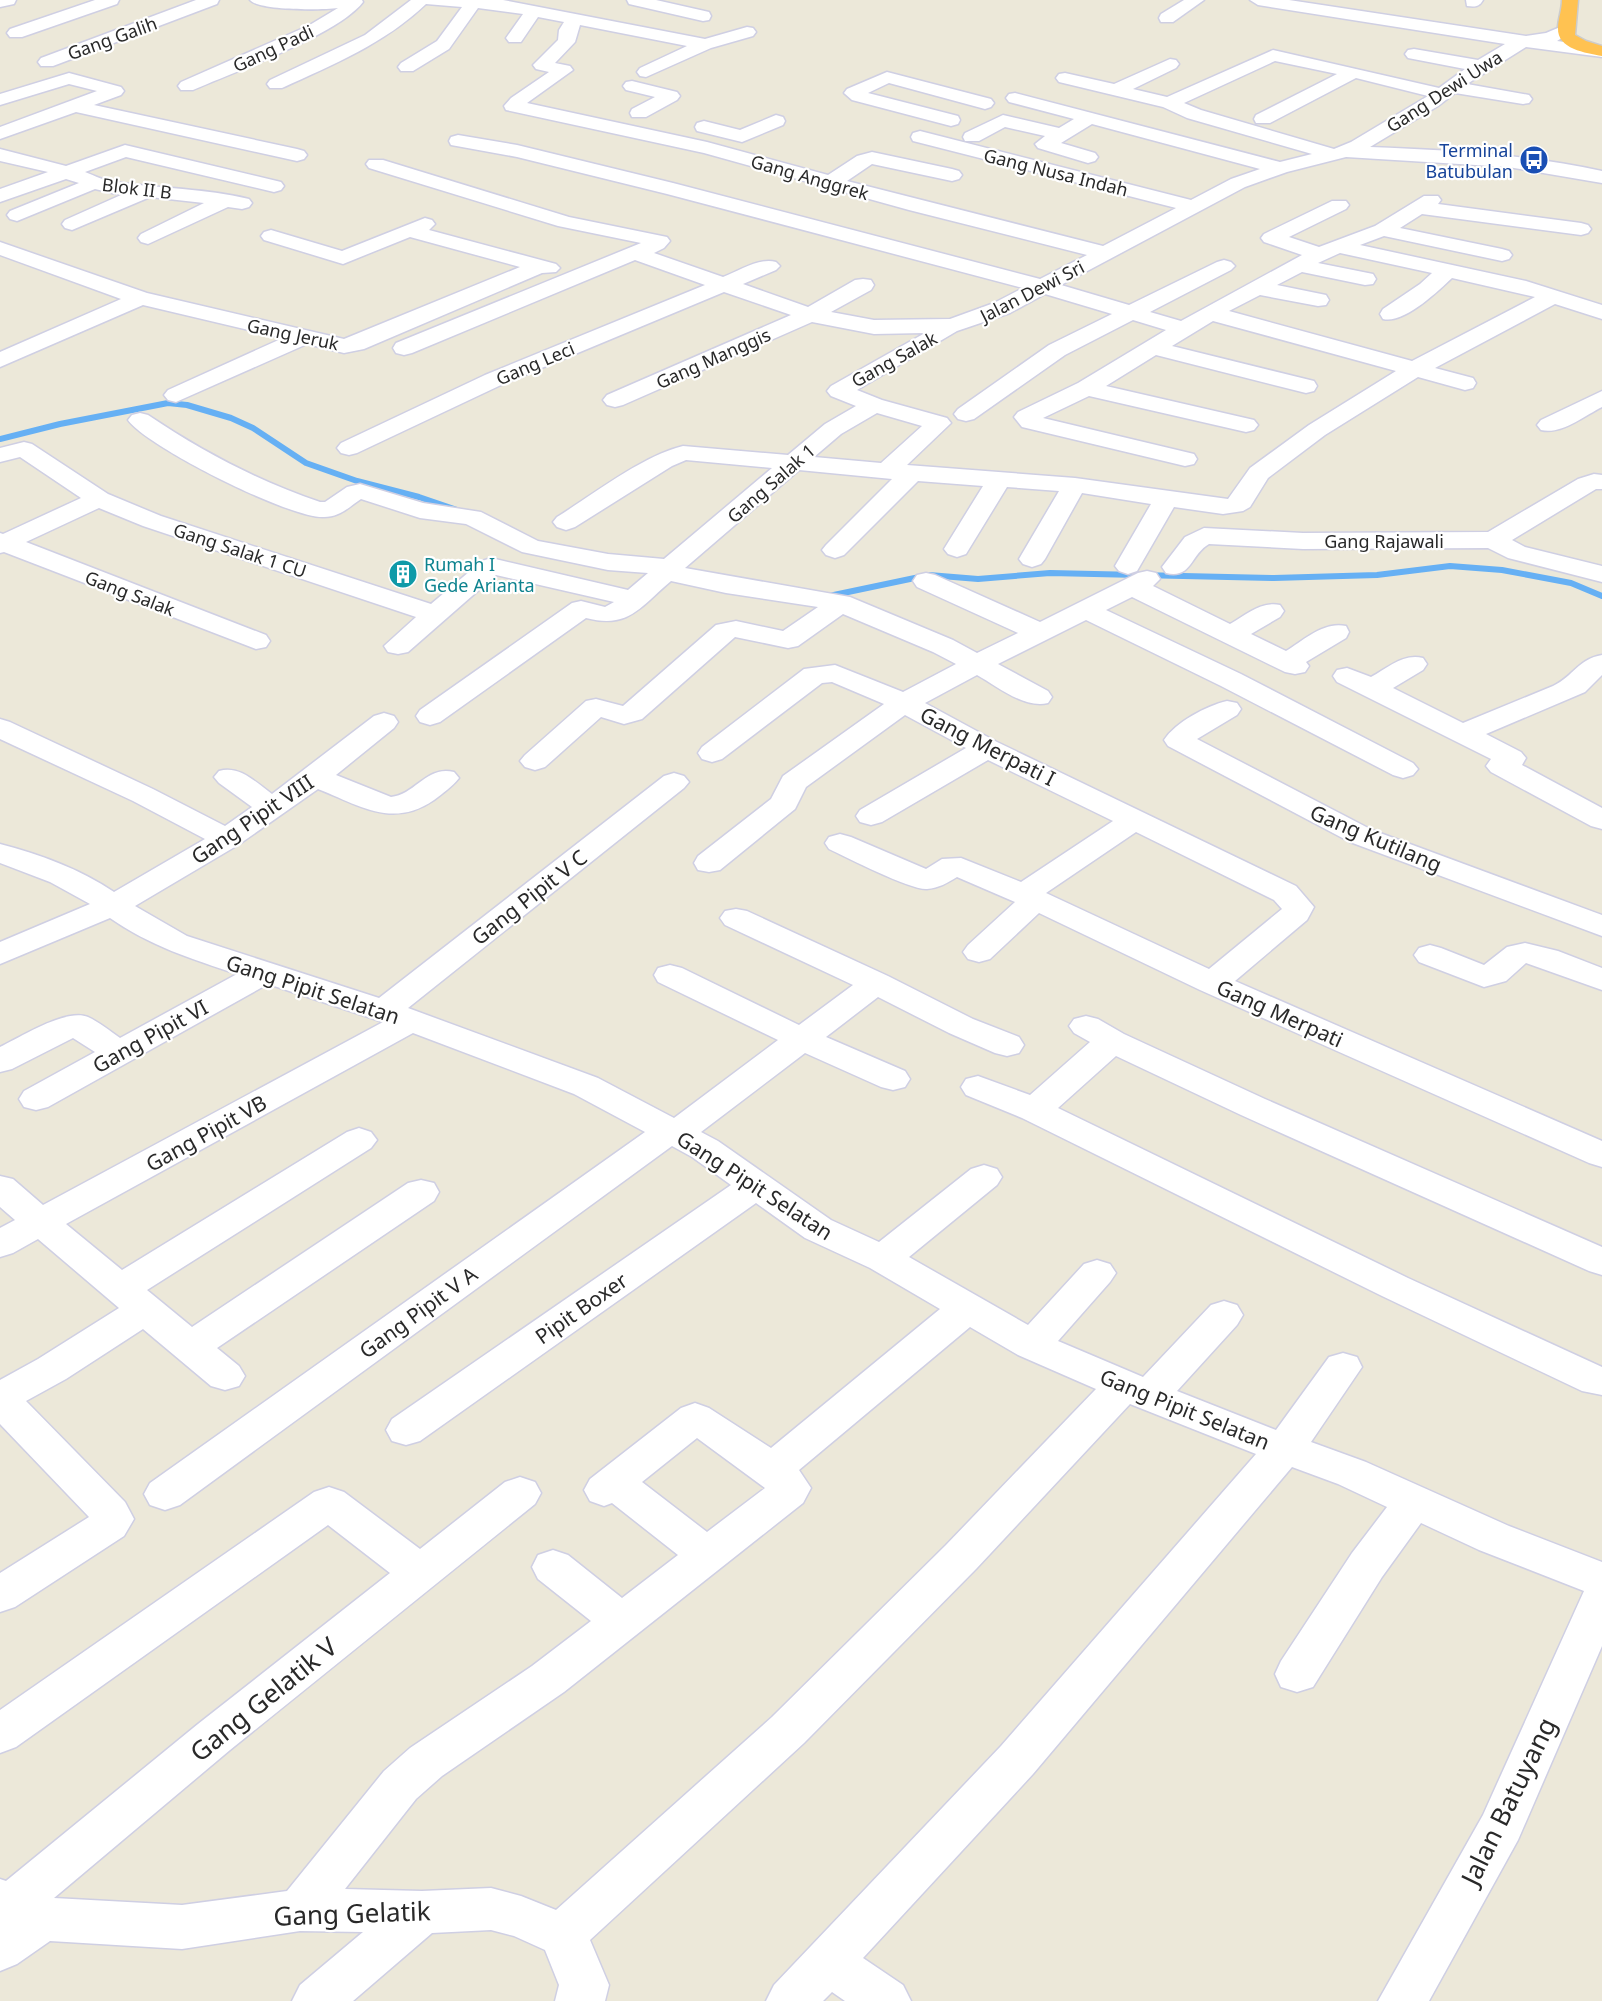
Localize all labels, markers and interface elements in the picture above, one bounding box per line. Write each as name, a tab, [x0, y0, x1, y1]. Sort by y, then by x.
street label: Gang Galih	[64, 11, 160, 65]
street label: Gang Padi	[229, 19, 317, 77]
street label: Gang Dewi Uwa	[1381, 44, 1507, 138]
place label: Terminal Batubulan	[1426, 138, 1513, 183]
street label: Gang Nusa Indah	[981, 142, 1131, 202]
bus stop icon: Terminal Batubulan	[1518, 144, 1550, 176]
street label: Gang Anggrek	[748, 149, 872, 205]
street label: Blok II B	[101, 172, 173, 204]
street label: Jalan Dewi Sri	[974, 254, 1088, 328]
street label: Gang Jeruk	[245, 313, 342, 356]
street label: Gang Manggis	[652, 322, 774, 394]
street label: Gang Salak	[847, 325, 941, 392]
street label: Gang Leci	[492, 336, 578, 390]
street label: Gang Salak 1	[722, 438, 820, 528]
street label: Gang Salak 1 CU	[170, 517, 310, 583]
street label: Gang Rajawali	[1324, 529, 1444, 553]
place label: Rumah I Gede Arianta	[424, 552, 535, 597]
building icon: Rumah I Gede Arianta	[387, 558, 419, 590]
street label: Gang Salak	[82, 565, 179, 621]
street label: Gang Merpati I	[916, 700, 1060, 792]
street label: Gang Pipit VIII	[185, 768, 319, 870]
street label: Gang Kutilang	[1306, 798, 1446, 878]
street label: Gang Pipit V C	[466, 843, 592, 951]
street label: Gang Pipit Selatan	[223, 948, 403, 1030]
street label: Gang Merpati	[1212, 973, 1348, 1053]
street label: Gang Pipit VI	[87, 993, 213, 1079]
street label: Gang Pipit VB	[141, 1088, 271, 1178]
street label: Gang Pipit Selatan	[672, 1124, 838, 1246]
street label: Gang Pipit V A	[353, 1259, 483, 1364]
street label: Pipit Boxer	[529, 1266, 633, 1350]
street label: Gang Pipit Selatan	[1096, 1362, 1274, 1456]
street label: Gang Gelatik V	[182, 1628, 344, 1769]
street label: Jalan Batuyang	[1450, 1711, 1564, 1894]
street label: Gang Gelatik	[273, 1892, 431, 1934]

